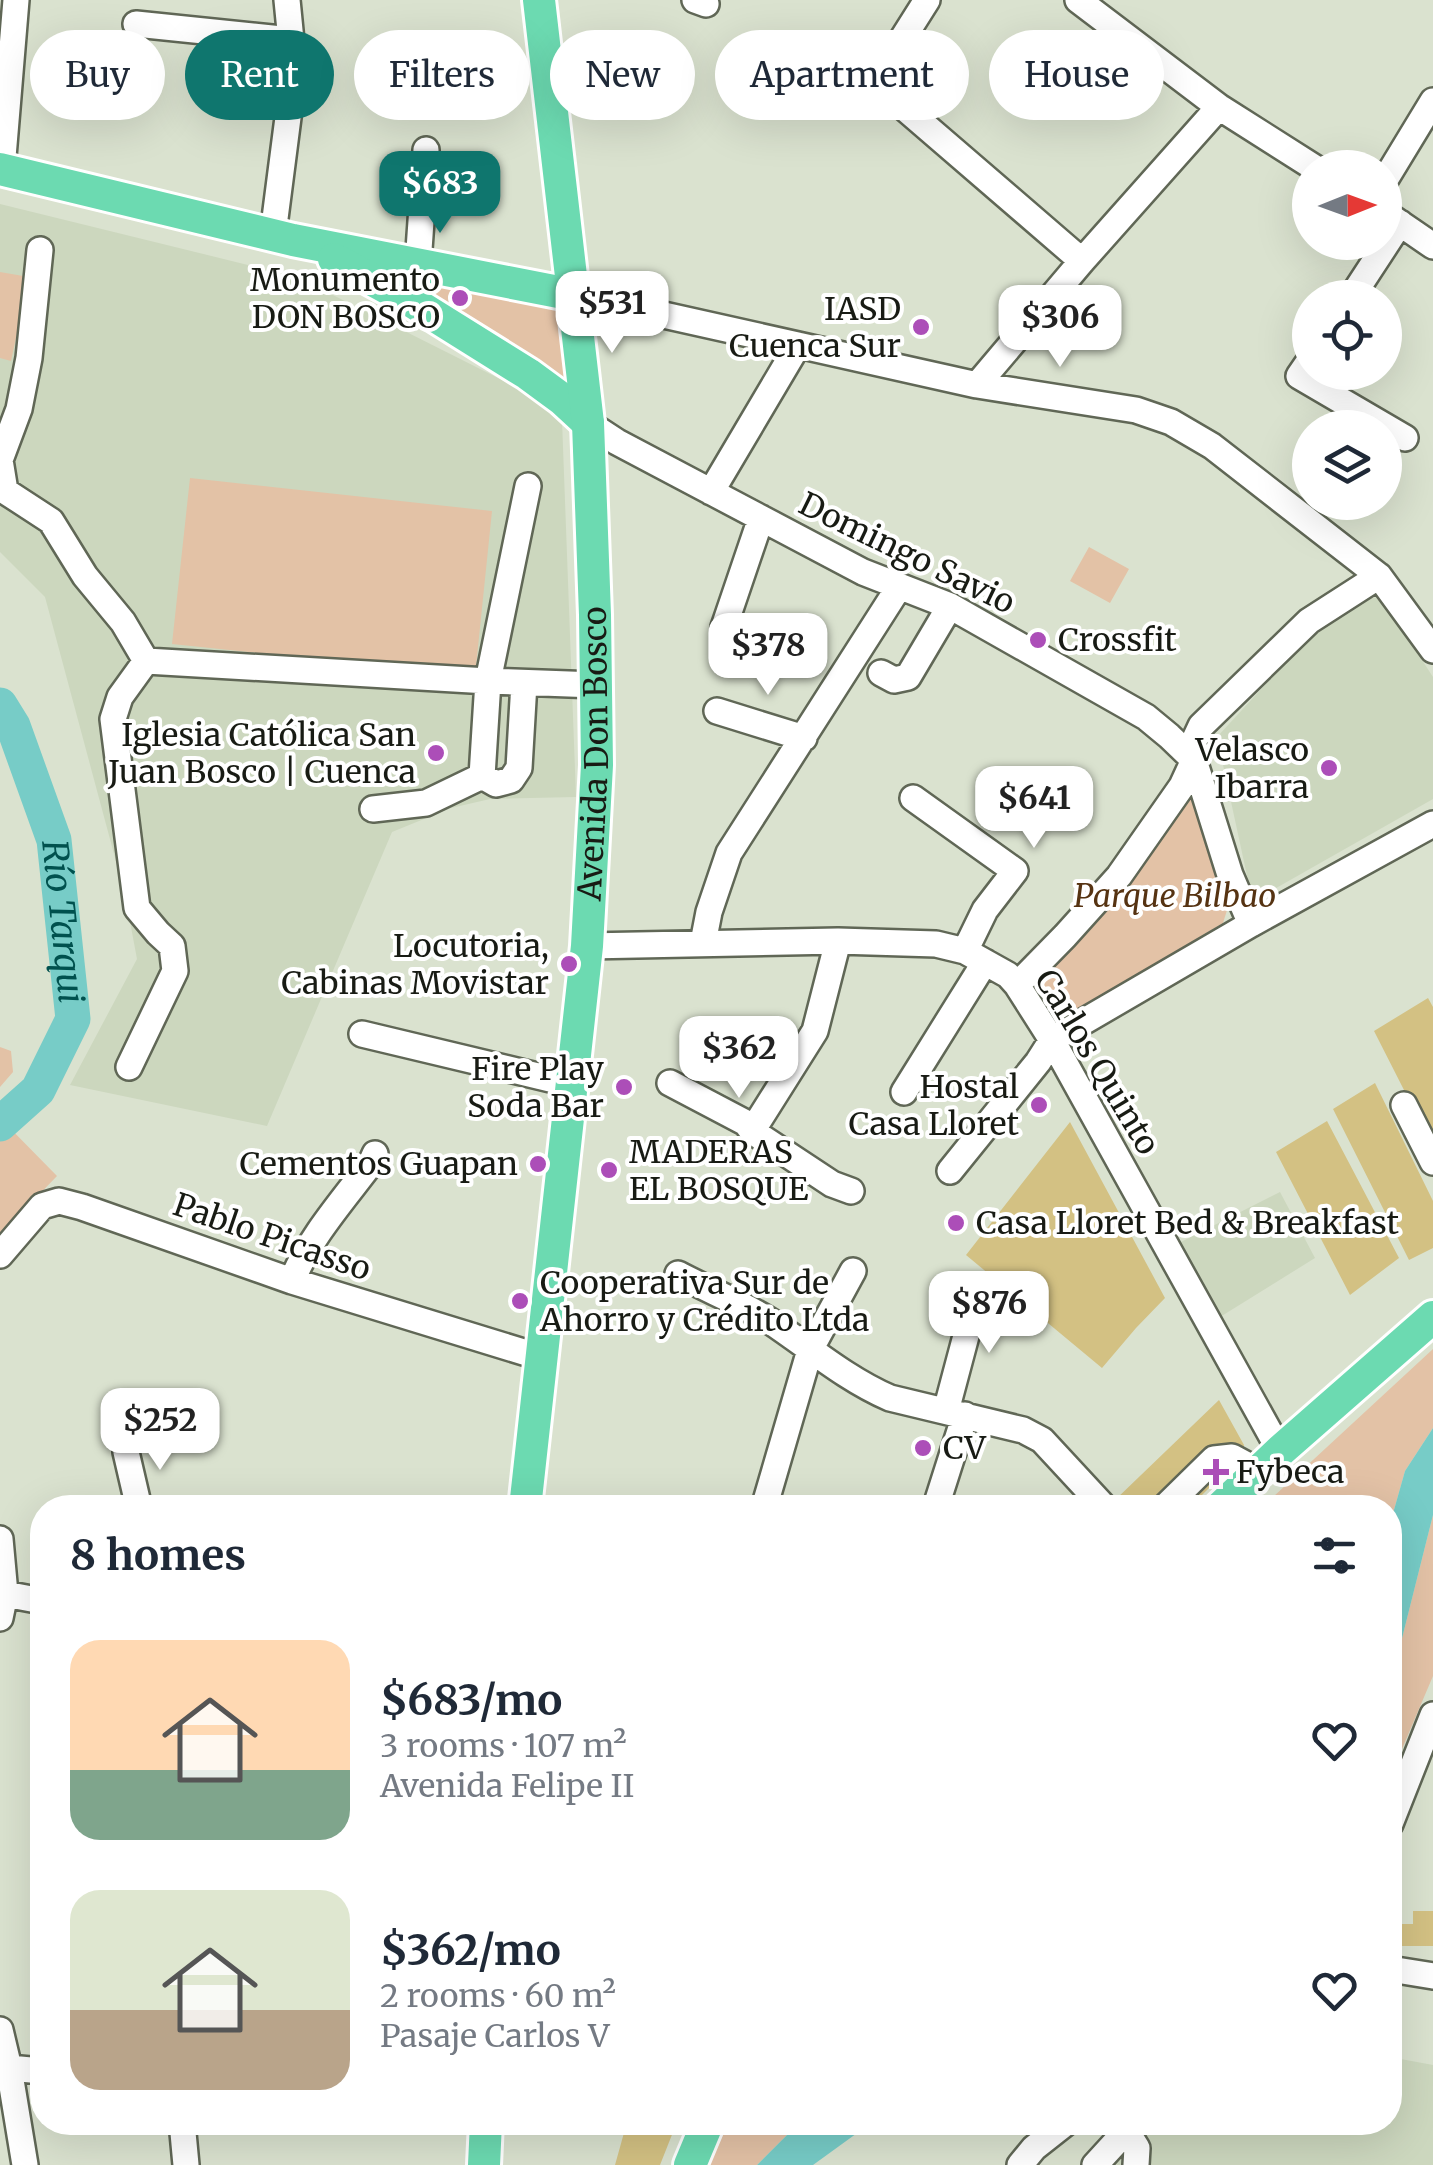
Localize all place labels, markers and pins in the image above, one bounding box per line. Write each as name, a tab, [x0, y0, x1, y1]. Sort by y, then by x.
pin: $683	[381, 151, 499, 236]
place label: Monumento DON BOSCO	[250, 260, 440, 337]
pin: $531	[553, 271, 671, 356]
pin: $306	[1001, 285, 1119, 370]
marker: Monumento DON BOSCO	[449, 287, 471, 309]
place label: IASD Cuenca Sur	[729, 289, 901, 366]
marker: IASD Cuenca Sur	[910, 316, 932, 338]
pin: $378	[709, 613, 827, 698]
place label: Crossfit	[1058, 620, 1177, 660]
marker: Crossfit	[1027, 629, 1049, 651]
place label: Iglesia Católica San Juan Bosco | Cuenca	[107, 715, 416, 792]
place label: Velasco Ibarra	[1194, 730, 1309, 807]
marker: Iglesia Católica San Juan Bosco | Cuenca	[425, 742, 447, 764]
marker: Velasco Ibarra	[1318, 757, 1340, 779]
pin: $641	[975, 766, 1093, 851]
place label: Locutoria, Cabinas Movistar	[281, 926, 549, 1003]
marker: Locutoria, Cabinas Movistar	[558, 953, 580, 975]
pin: $362	[680, 1016, 798, 1101]
place label: Fire Play Soda Bar	[467, 1049, 604, 1126]
place label: Hostal Casa Lloret	[849, 1067, 1020, 1144]
marker: Fire Play Soda Bar	[613, 1076, 635, 1098]
marker: Hostal Casa Lloret	[1028, 1094, 1050, 1116]
place label: MADERAS EL BOSQUE	[629, 1132, 809, 1209]
place label: Cementos Guapan	[240, 1144, 518, 1184]
marker: Cementos Guapan	[527, 1153, 549, 1175]
marker: MADERAS EL BOSQUE	[598, 1159, 620, 1181]
place label: Casa Lloret Bed & Breakfast	[976, 1203, 1400, 1243]
marker: Casa Lloret Bed & Breakfast	[945, 1212, 967, 1234]
place label: Cooperativa Sur de Ahorro y Crédito Ltda	[539, 1263, 869, 1340]
pin: $876	[930, 1271, 1048, 1356]
marker: Cooperativa Sur de Ahorro y Crédito Ltda	[509, 1290, 531, 1312]
pin: $252	[101, 1388, 219, 1473]
place label: CV	[943, 1428, 986, 1468]
marker: CV	[912, 1437, 934, 1459]
place label: Fybeca	[1236, 1452, 1344, 1492]
marker: Fybeca	[1205, 1461, 1227, 1483]

